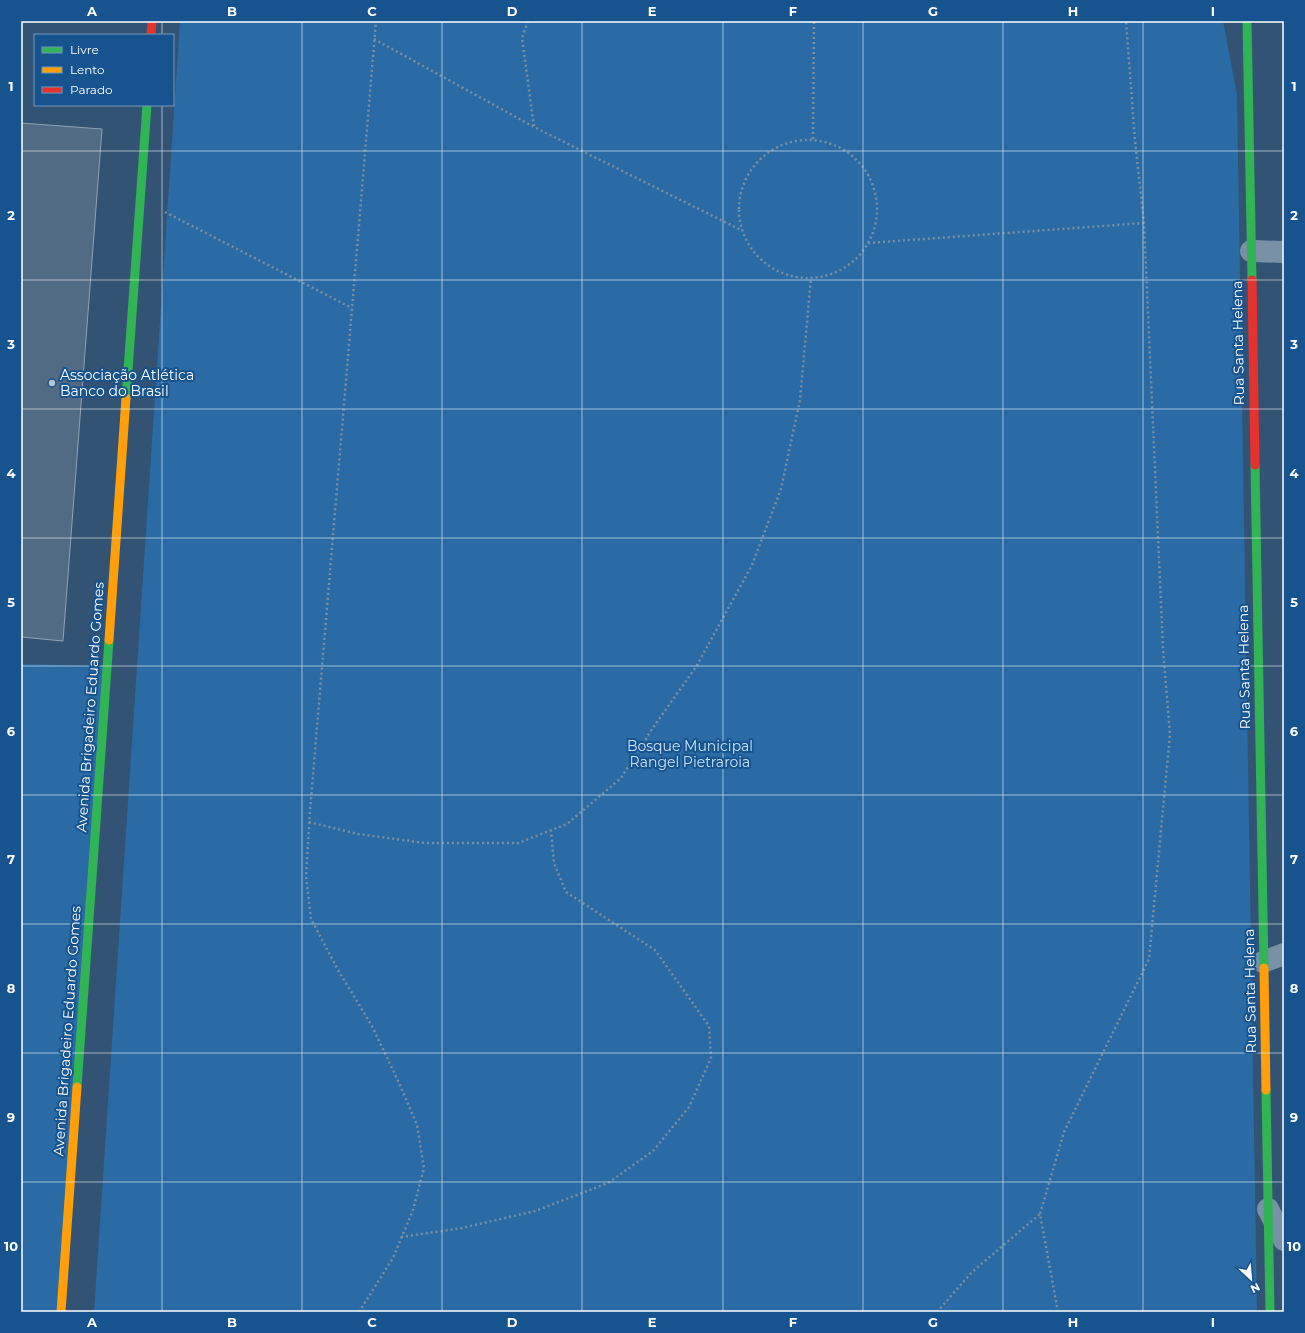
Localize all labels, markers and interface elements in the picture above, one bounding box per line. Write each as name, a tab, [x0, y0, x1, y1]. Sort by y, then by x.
text: A	[86, 3, 98, 19]
text: B	[227, 3, 237, 19]
text: C	[367, 3, 377, 19]
text: D	[507, 3, 518, 19]
text: E	[648, 3, 657, 19]
text: F	[789, 3, 797, 19]
text: G	[928, 3, 938, 19]
text: H	[1068, 3, 1078, 19]
text: I	[1211, 3, 1215, 19]
legend	[34, 34, 174, 106]
text: Livre	[70, 42, 99, 57]
text: Lento	[70, 62, 105, 77]
text: 1	[8, 78, 14, 94]
text: 1	[1291, 78, 1297, 94]
text: Parado	[70, 82, 113, 97]
text: 2	[7, 207, 15, 223]
text: 2	[1290, 207, 1298, 223]
street label: Rua Santa Helena	[1228, 280, 1248, 406]
text: 3	[6, 336, 15, 352]
text: 3	[1289, 336, 1298, 352]
place label: Associação Atlética Banco do Brasil	[60, 366, 194, 400]
marker: Associação Atlética Banco do Brasil	[47, 378, 57, 388]
text: 4	[7, 465, 16, 481]
text: 4	[1290, 465, 1299, 481]
street label: Avenida Brigadeiro Eduardo Gomes	[72, 581, 108, 833]
text: 5	[7, 594, 15, 610]
text: 5	[1290, 594, 1298, 610]
street label: Rua Santa Helena	[1234, 604, 1254, 730]
text: 6	[7, 723, 16, 739]
text: 6	[1290, 723, 1299, 739]
park label: Bosque Municipal Rangel Pietraroia	[627, 737, 753, 771]
text: 7	[7, 851, 15, 867]
text: 7	[1290, 851, 1298, 867]
street label: Avenida Brigadeiro Eduardo Gomes	[49, 905, 85, 1157]
street label: Rua Santa Helena	[1240, 928, 1260, 1054]
text: 8	[7, 980, 16, 996]
text: 8	[1290, 980, 1299, 996]
text: 9	[7, 1109, 15, 1125]
text: 9	[1290, 1109, 1298, 1125]
text: 10	[4, 1238, 18, 1254]
text: 10	[1287, 1238, 1301, 1254]
north arrow	[1231, 1259, 1271, 1299]
text: N	[1248, 1280, 1262, 1296]
text: A	[86, 1314, 98, 1330]
text: B	[227, 1314, 237, 1330]
text: C	[367, 1314, 377, 1330]
text: D	[507, 1314, 518, 1330]
text: E	[648, 1314, 657, 1330]
text: F	[789, 1314, 797, 1330]
text: G	[928, 1314, 938, 1330]
text: H	[1068, 1314, 1078, 1330]
text: I	[1211, 1314, 1215, 1330]

